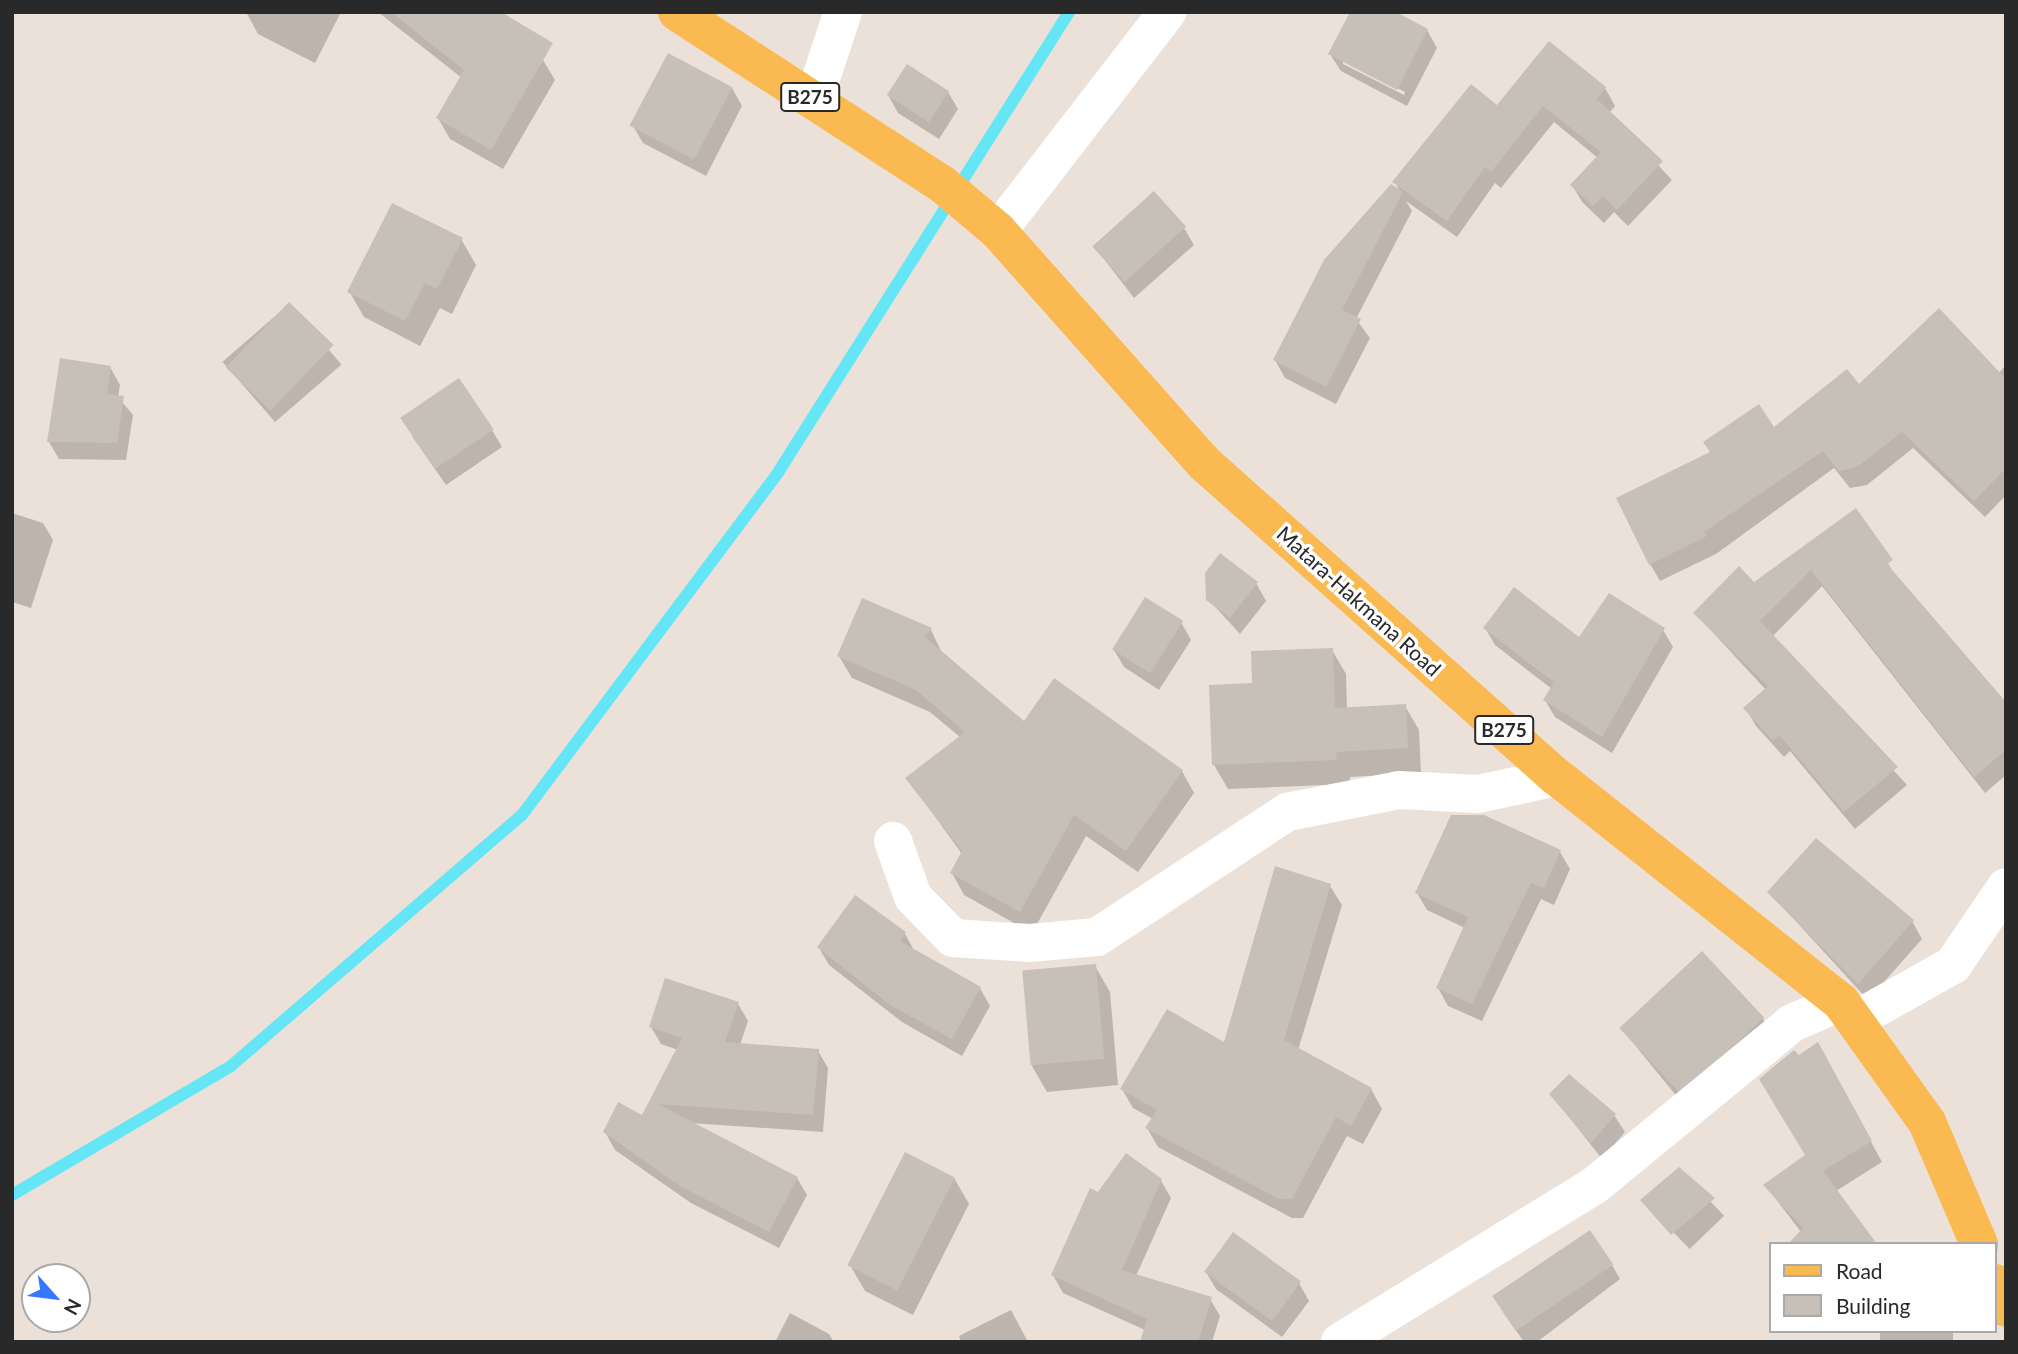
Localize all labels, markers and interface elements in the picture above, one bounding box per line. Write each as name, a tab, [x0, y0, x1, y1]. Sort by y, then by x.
road number: B275	[778, 82, 842, 113]
street label: Matara-Hakmana Road	[1272, 521, 1446, 681]
road number: B275	[1472, 715, 1536, 746]
legend	[1770, 1242, 1997, 1333]
text: Road	[1836, 1258, 1883, 1283]
north arrow	[21, 1263, 91, 1333]
text: Building	[1836, 1293, 1911, 1318]
text: N	[60, 1295, 87, 1319]

